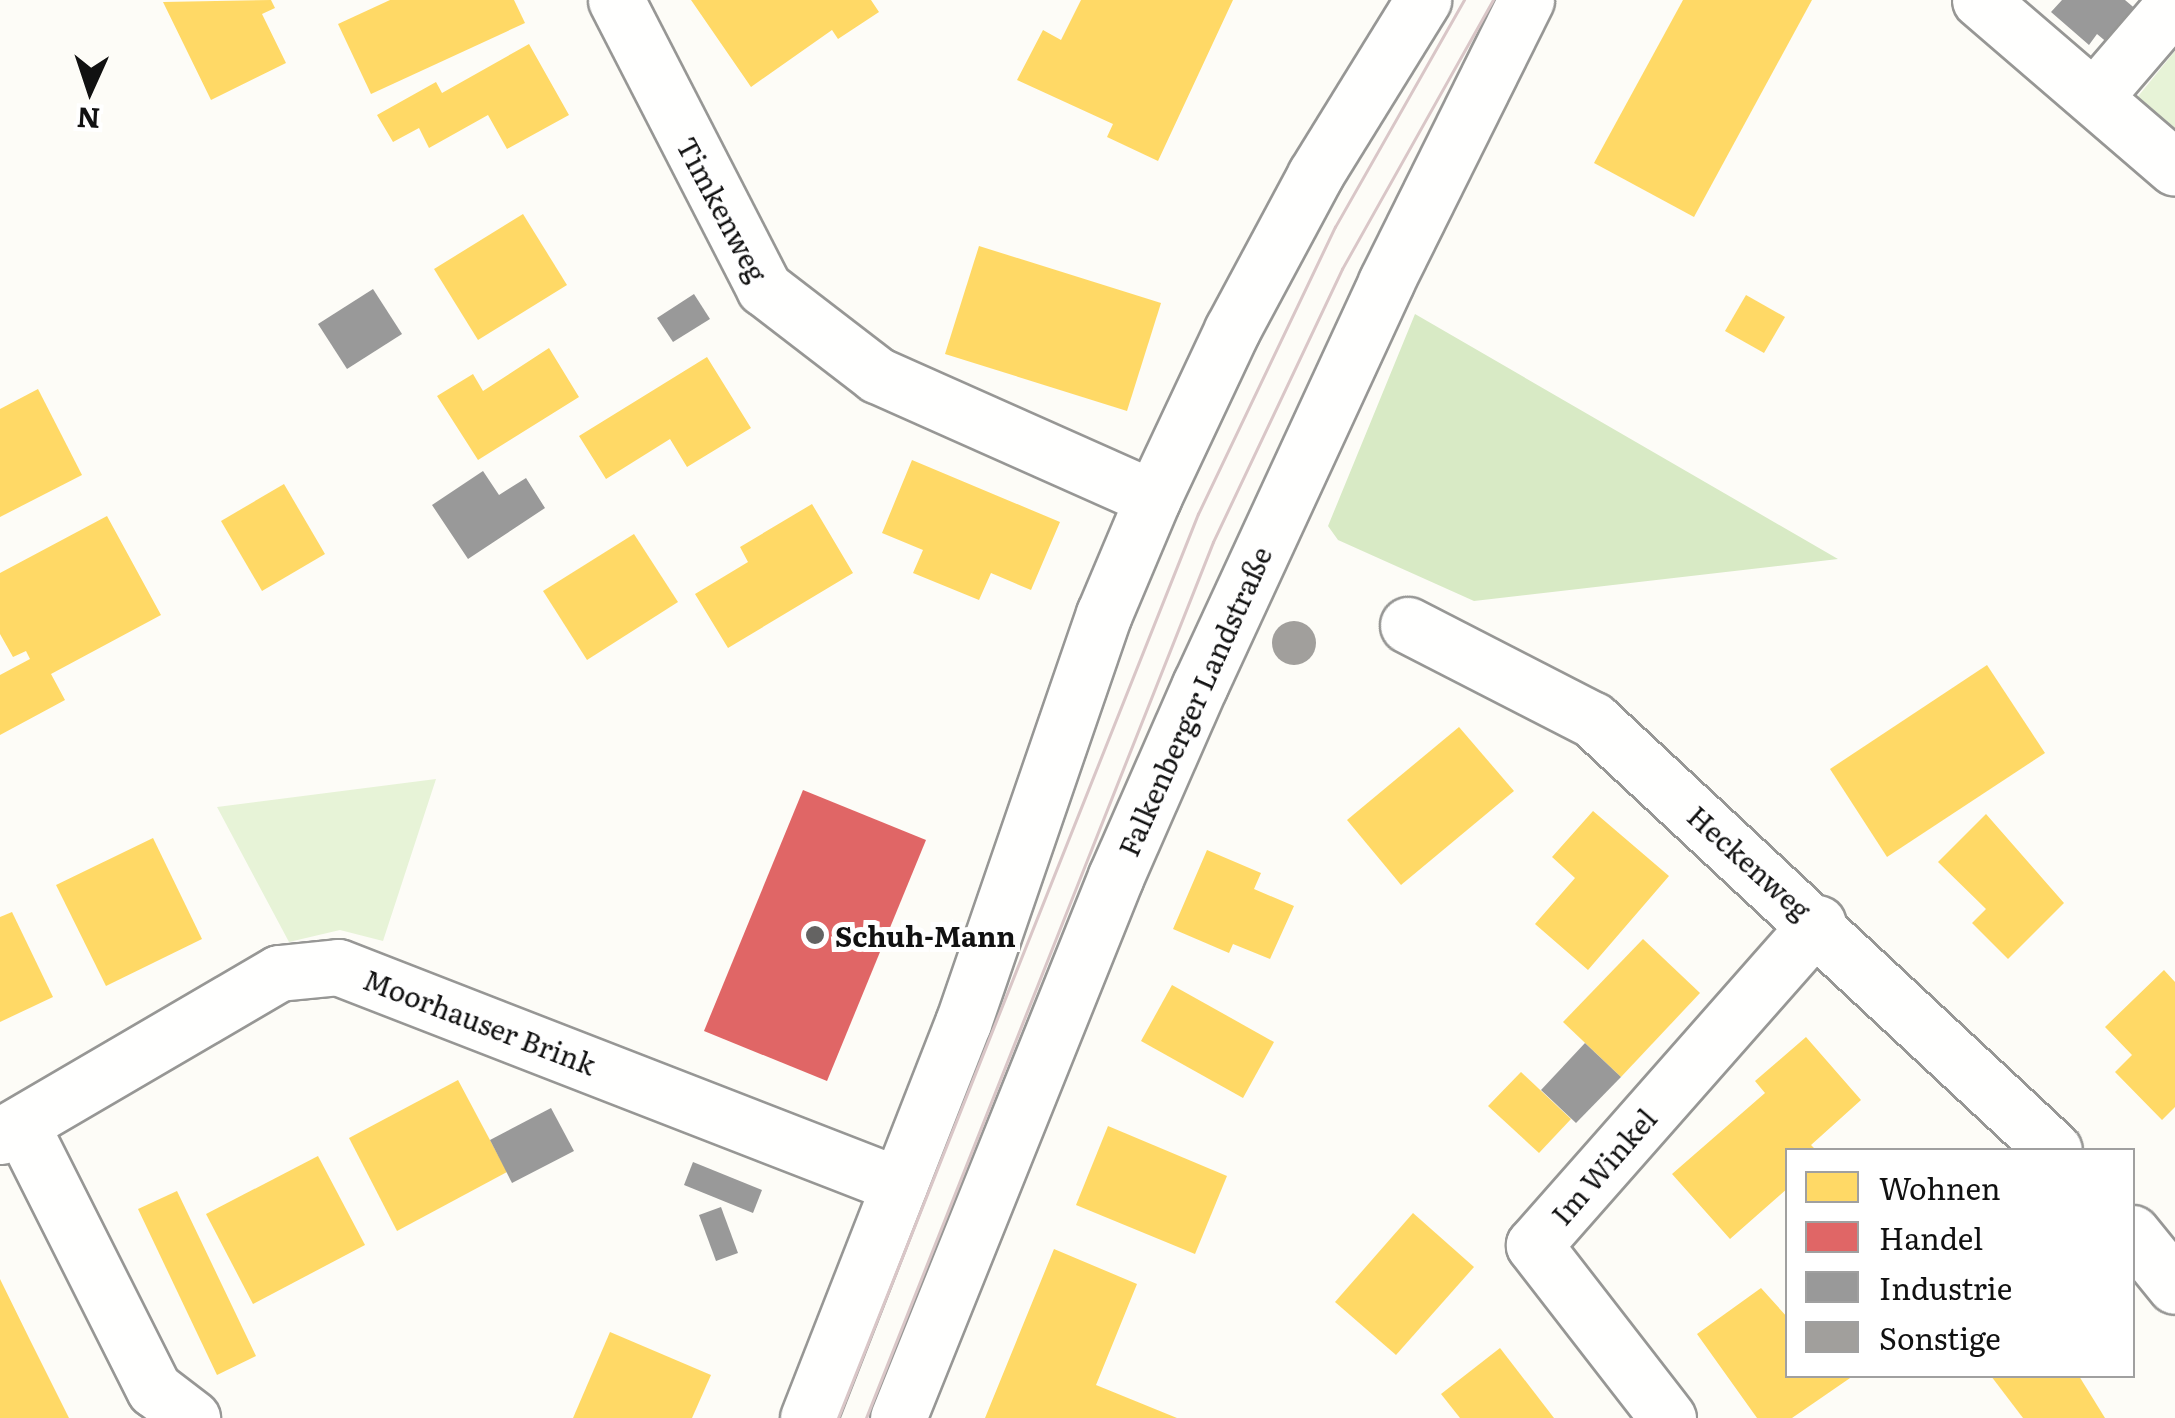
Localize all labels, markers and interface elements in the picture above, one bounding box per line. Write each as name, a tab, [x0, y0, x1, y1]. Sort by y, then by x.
north arrow	[40, 40, 140, 140]
text: N	[76, 98, 101, 142]
street label: Timkenweg	[671, 131, 775, 287]
street label: Falkenberger Landstraße	[1111, 541, 1277, 861]
street label: Heckenweg	[1682, 798, 1818, 926]
place label: Schuh-Mann	[835, 918, 1016, 952]
marker: Schuh-Mann	[804, 924, 826, 946]
street label: Moorhauser Brink	[359, 961, 601, 1081]
street label: Im Winkel	[1544, 1101, 1662, 1231]
legend	[1785, 1148, 2135, 1378]
text: Wohnen	[1879, 1165, 2001, 1209]
text: Handel	[1879, 1215, 1983, 1259]
text: Industrie	[1879, 1265, 2012, 1309]
text: Sonstige	[1879, 1315, 2001, 1359]

